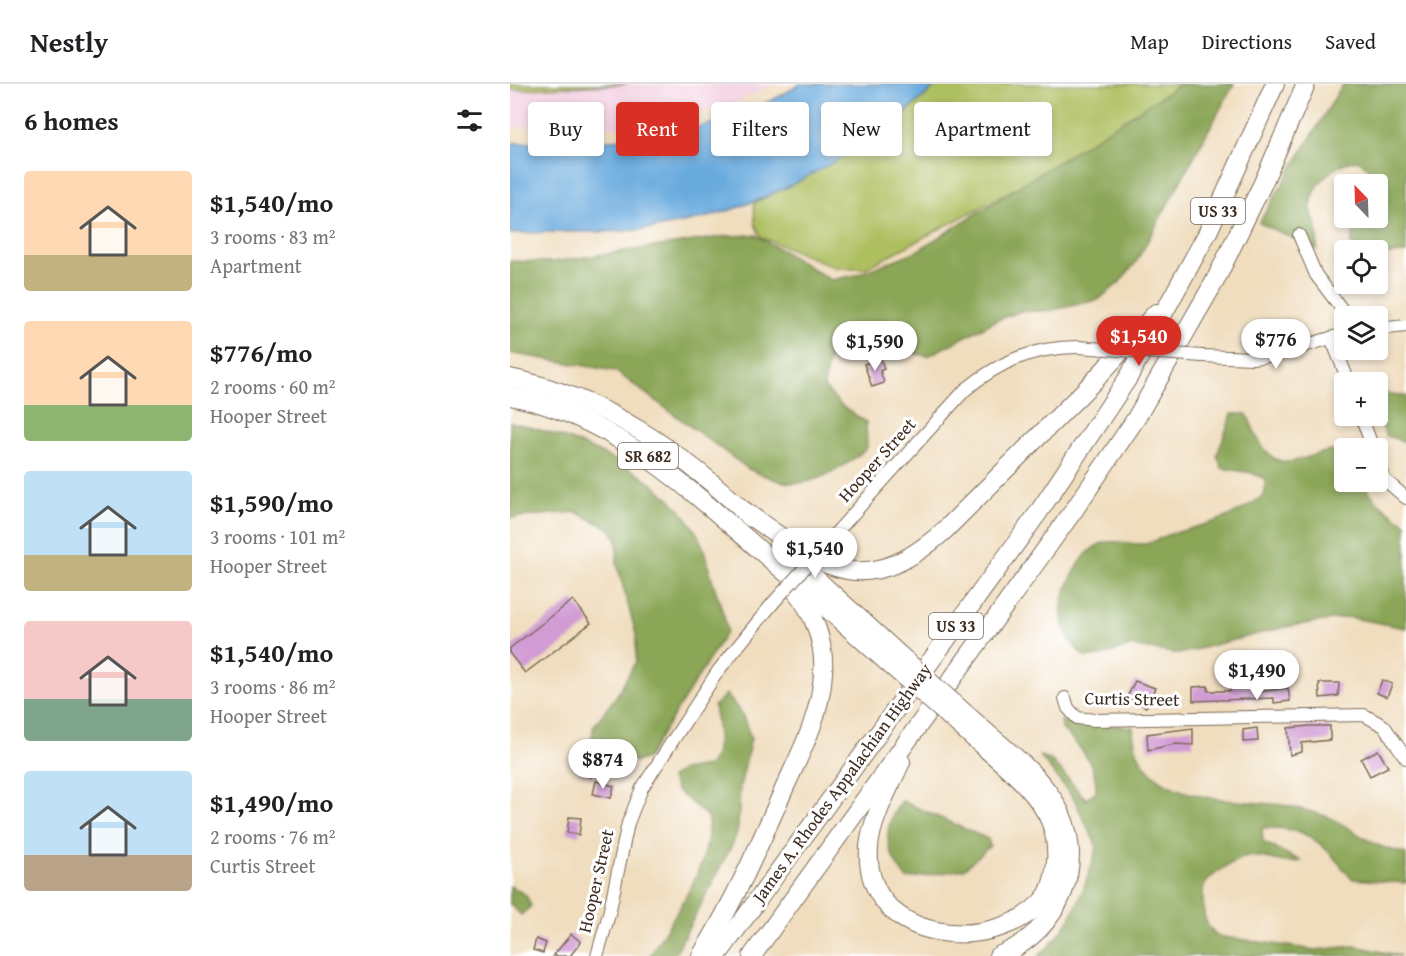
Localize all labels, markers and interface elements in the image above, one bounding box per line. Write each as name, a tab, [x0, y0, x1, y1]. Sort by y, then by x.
text: Nestly	[30, 21, 108, 62]
text: Map	[1130, 26, 1169, 57]
text: Directions	[1202, 26, 1292, 57]
text: Saved	[1325, 26, 1376, 57]
text: 6 homes	[24, 101, 119, 140]
chip: Buy	[528, 102, 604, 156]
chip: Rent	[616, 102, 699, 156]
chip: Filters	[711, 102, 809, 156]
chip: New	[821, 102, 902, 156]
chip: Apartment	[914, 102, 1052, 156]
icon: filters	[453, 104, 486, 137]
north arrow	[1334, 174, 1388, 228]
map controls	[1334, 174, 1388, 492]
text: $1,540/mo	[210, 183, 333, 222]
icon: home	[72, 195, 144, 267]
road number: US 33	[1191, 198, 1245, 224]
text: 3 rooms · 83 m²	[210, 222, 336, 251]
button: locate	[1334, 240, 1388, 294]
text: Apartment	[210, 251, 302, 280]
button: layers	[1334, 306, 1388, 360]
pin: $1,540	[1090, 316, 1188, 367]
pin: $776	[1240, 319, 1312, 370]
pin: $1,590	[826, 321, 924, 372]
text: $1,540	[1110, 321, 1168, 350]
text: $776	[1255, 324, 1297, 353]
text: $1,590	[846, 326, 904, 355]
text: $776/mo	[210, 333, 312, 372]
icon: home	[72, 345, 144, 417]
text: 2 rooms · 60 m²	[210, 372, 336, 401]
button: +	[1334, 372, 1388, 426]
text: Hooper Street	[210, 401, 327, 430]
street label: Hooper Street	[831, 411, 922, 508]
button: −	[1334, 438, 1388, 492]
road number: SR 682	[618, 443, 678, 469]
text: $1,590/mo	[210, 483, 333, 522]
icon: home	[72, 495, 144, 567]
text: 3 rooms · 101 m²	[210, 522, 345, 551]
pin: $1,540	[766, 528, 864, 579]
text: $1,540	[786, 533, 844, 562]
text: Hooper Street	[210, 551, 327, 580]
road number: US 33	[929, 613, 983, 639]
text: $1,540/mo	[210, 633, 333, 672]
icon: home	[72, 645, 144, 717]
pin: $1,490	[1208, 650, 1306, 701]
text: $1,490	[1228, 655, 1286, 684]
street label: James A. Rhodes Appalachian Highway	[744, 657, 938, 910]
text: 3 rooms · 86 m²	[210, 672, 336, 701]
street label: Curtis Street	[1084, 684, 1180, 713]
text: Hooper Street	[210, 701, 327, 730]
pin: $874	[567, 739, 639, 790]
text: $874	[582, 744, 624, 773]
text: $1,490/mo	[210, 783, 333, 822]
icon: home	[72, 795, 144, 867]
text: 2 rooms · 76 m²	[210, 822, 336, 851]
street label: Hooper Street	[571, 826, 621, 935]
text: Curtis Street	[210, 851, 316, 880]

